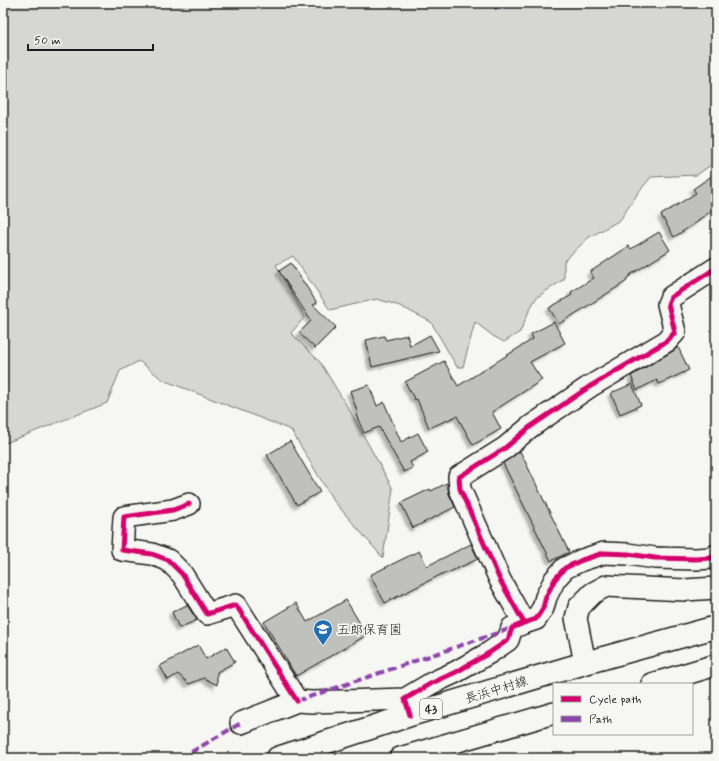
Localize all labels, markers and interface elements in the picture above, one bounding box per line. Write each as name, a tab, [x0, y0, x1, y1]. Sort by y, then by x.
scale bar	[28, 26, 153, 52]
text: 50 m	[34, 33, 61, 49]
school or university icon: 五郎保育園	[312, 618, 334, 646]
place label: 五郎保育園	[337, 622, 402, 639]
street label: 長浜中村線	[463, 673, 531, 708]
legend	[553, 683, 693, 735]
text: Cycle path	[589, 692, 641, 708]
road number: 43	[420, 699, 442, 719]
text: Path	[589, 712, 612, 728]

